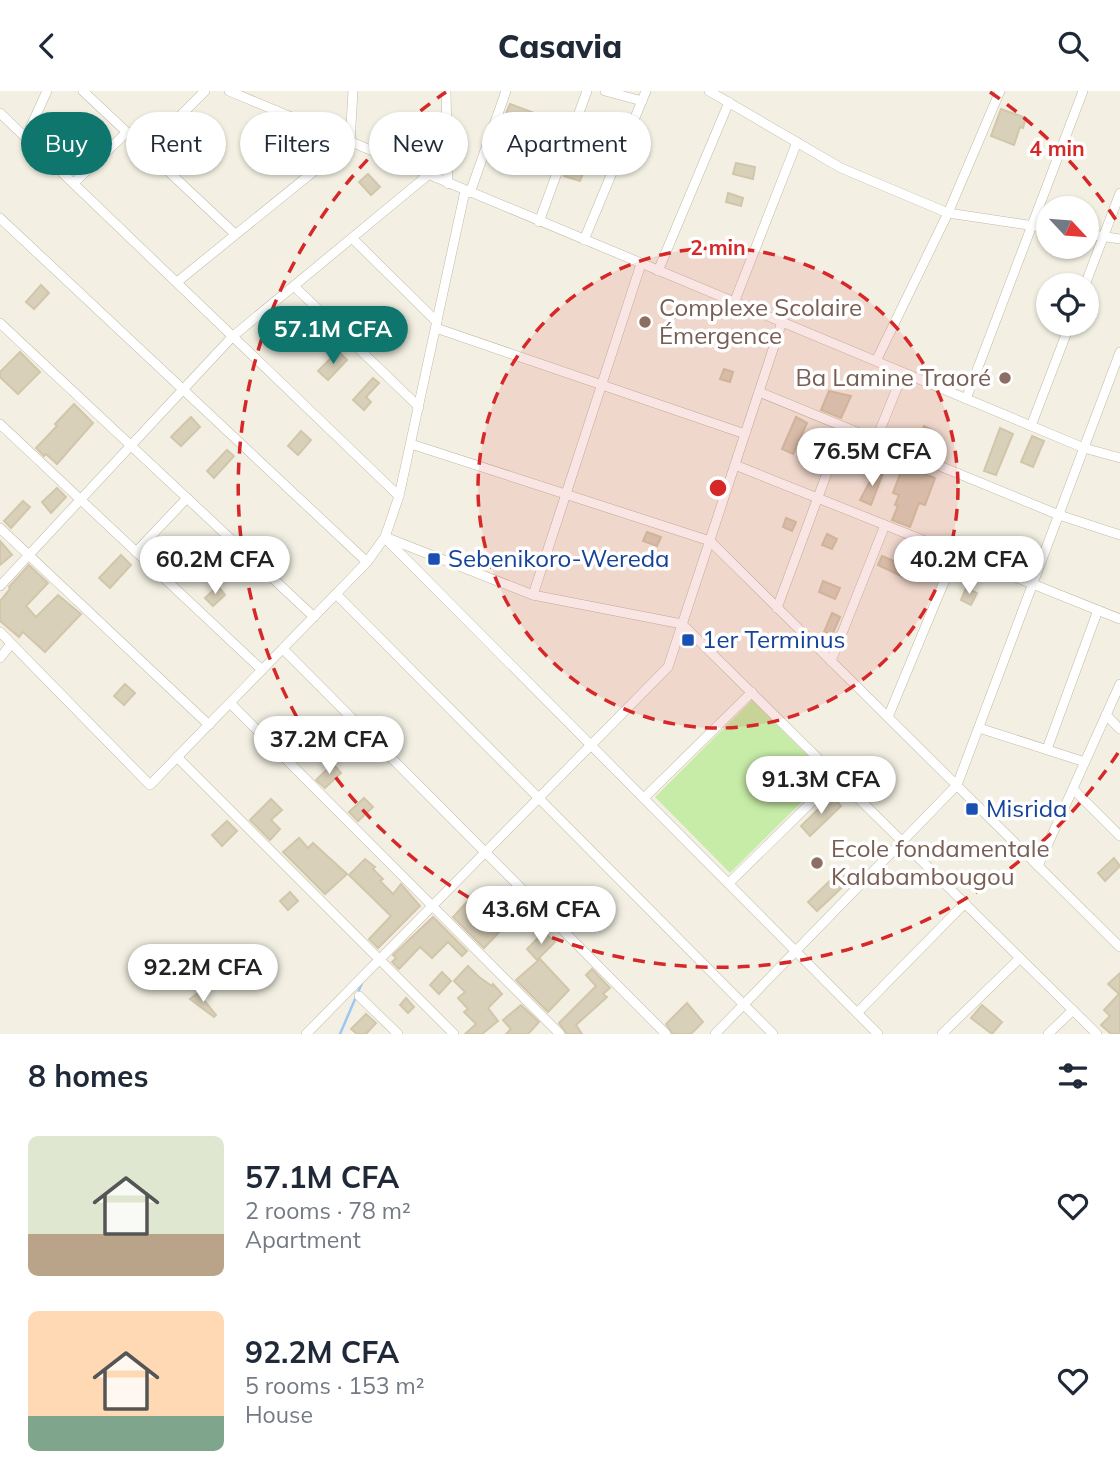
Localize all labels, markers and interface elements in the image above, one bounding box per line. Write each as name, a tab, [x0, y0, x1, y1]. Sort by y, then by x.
text: Casavia	[498, 26, 622, 66]
icon: back	[28, 27, 66, 65]
icon: search	[1054, 27, 1092, 65]
chip: Buy	[21, 112, 112, 175]
chip: Rent	[126, 112, 226, 175]
chip: Filters	[240, 112, 355, 175]
chip: New	[369, 112, 468, 175]
chip: Apartment	[482, 112, 651, 175]
text: 4 min	[1029, 135, 1085, 161]
north arrow	[1036, 196, 1099, 259]
map controls	[1036, 196, 1099, 336]
text: 2 min	[690, 234, 746, 260]
button: locate	[1036, 273, 1099, 336]
place label: Complexe Scolaire Émergence	[659, 292, 862, 350]
pin: 57.1M CFA	[253, 307, 413, 366]
text: 57.1M CFA	[274, 314, 392, 343]
marker: Complexe Scolaire Émergence	[637, 314, 653, 330]
place label: Ba Lamine Traoré	[795, 362, 991, 392]
marker: Ba Lamine Traoré	[997, 370, 1013, 386]
pin: 76.5M CFA	[792, 429, 952, 488]
text: 76.5M CFA	[813, 436, 931, 465]
centre of rings	[706, 476, 730, 500]
pin: 60.2M CFA	[135, 537, 295, 596]
pin: 40.2M CFA	[889, 537, 1049, 596]
place label: Sebenikoro-Wereda	[448, 543, 670, 573]
text: 60.2M CFA	[156, 544, 274, 573]
text: 40.2M CFA	[910, 544, 1028, 573]
marker: Sebenikoro-Wereda	[426, 551, 442, 567]
place label: 1er Terminus	[702, 624, 845, 654]
marker: 1er Terminus	[680, 632, 696, 648]
pin: 37.2M CFA	[249, 717, 409, 776]
text: 37.2M CFA	[270, 724, 388, 753]
pin: 91.3M CFA	[741, 757, 901, 816]
text: 91.3M CFA	[762, 764, 880, 793]
place label: Misrida	[986, 793, 1067, 823]
marker: Misrida	[964, 801, 980, 817]
place label: Ecole fondamentale Kalabambougou	[831, 833, 1050, 891]
marker: Ecole fondamentale Kalabambougou	[809, 855, 825, 871]
pin: 43.6M CFA	[461, 887, 621, 946]
text: 43.6M CFA	[482, 894, 600, 923]
pin: 92.2M CFA	[123, 944, 283, 1004]
text: 92.2M CFA	[144, 952, 262, 981]
text: 8 homes	[28, 1057, 149, 1095]
icon: filters	[1054, 1057, 1092, 1095]
text: 57.1M CFA	[245, 1158, 399, 1196]
icon: home	[84, 1164, 168, 1248]
icon: heart	[1054, 1187, 1092, 1225]
text: 2 rooms · 78 m²	[245, 1196, 411, 1225]
text: Apartment	[245, 1225, 361, 1254]
text: 92.2M CFA	[245, 1333, 399, 1371]
icon: home	[84, 1339, 168, 1423]
icon: heart	[1054, 1362, 1092, 1400]
text: 5 rooms · 153 m²	[245, 1371, 425, 1400]
text: House	[245, 1400, 313, 1429]

